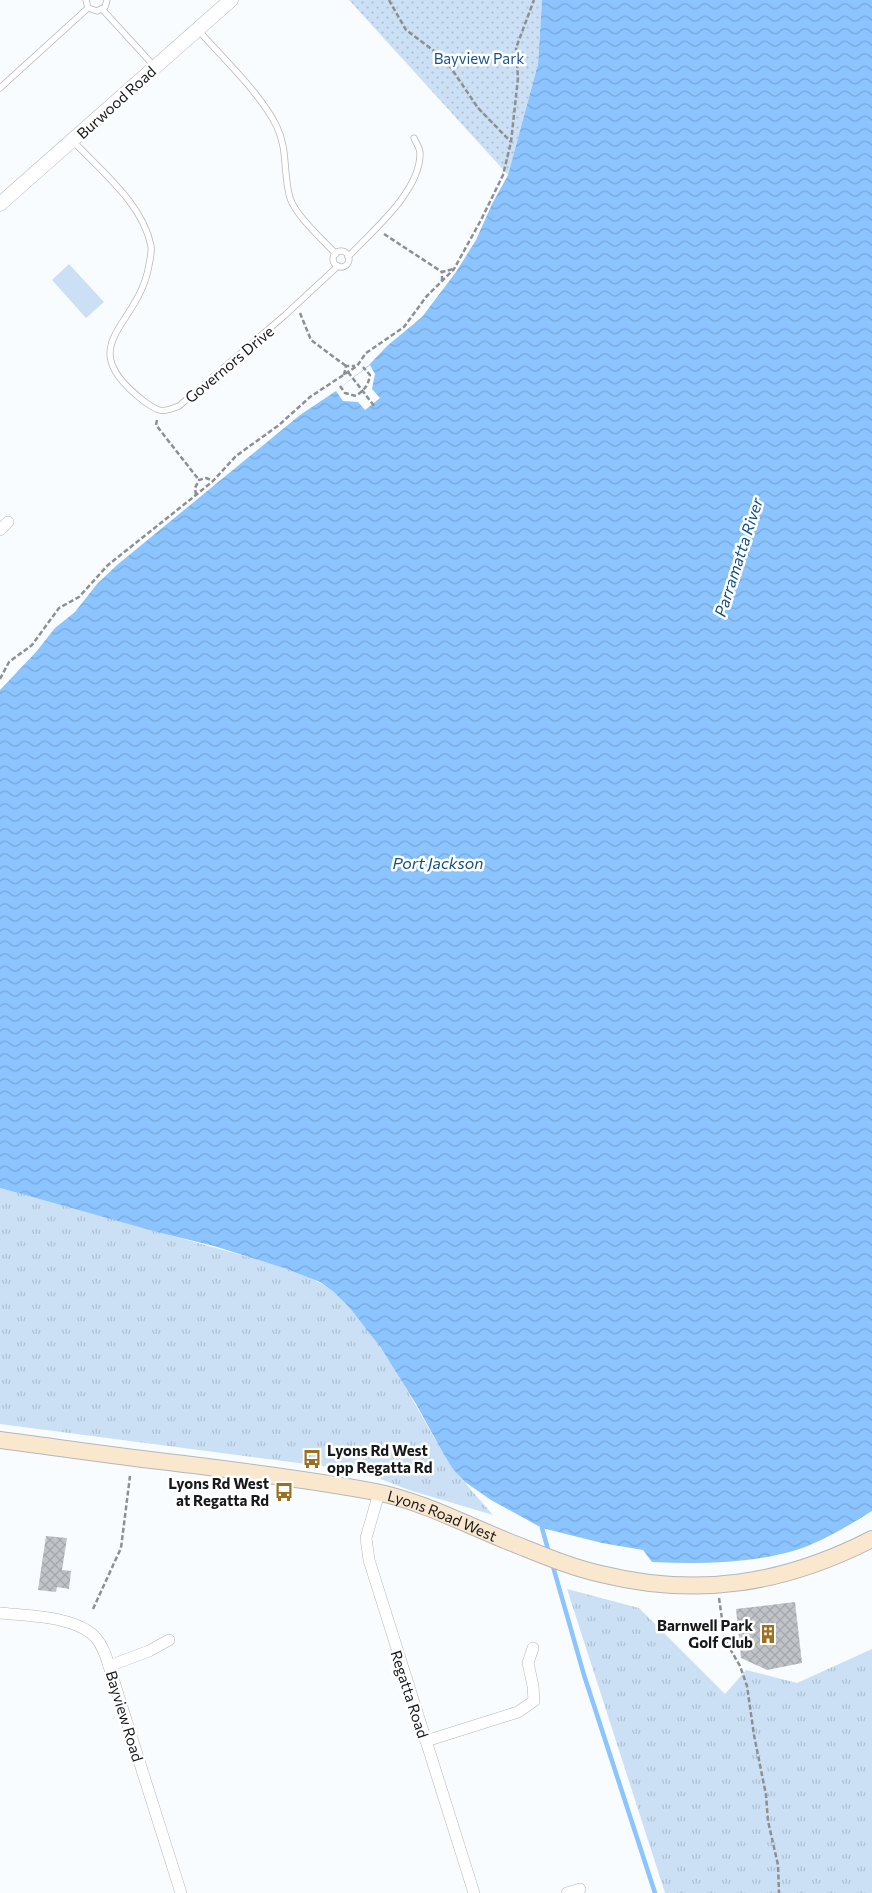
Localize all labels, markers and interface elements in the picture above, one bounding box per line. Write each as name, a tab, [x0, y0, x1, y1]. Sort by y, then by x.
park label: Bayview Park	[434, 49, 524, 67]
street label: Burwood Road	[73, 62, 159, 142]
street label: Governors Drive	[181, 322, 277, 406]
water label: Parramatta River	[710, 495, 766, 619]
water label: Port Jackson	[393, 853, 483, 872]
place label: Lyons Rd West opp Regatta Rd	[327, 1441, 432, 1476]
bus stop icon: Lyons Rd West opp Regatta Rd	[301, 1448, 323, 1470]
place label: Lyons Rd West at Regatta Rd	[168, 1474, 269, 1509]
bus stop icon: Lyons Rd West at Regatta Rd	[273, 1481, 295, 1503]
street label: Lyons Road West	[386, 1486, 500, 1545]
place label: Barnwell Park Golf Club	[657, 1616, 753, 1651]
building icon: Barnwell Park Golf Club	[757, 1623, 779, 1645]
street label: Regatta Road	[387, 1648, 433, 1740]
street label: Bayview Road	[103, 1668, 147, 1764]

